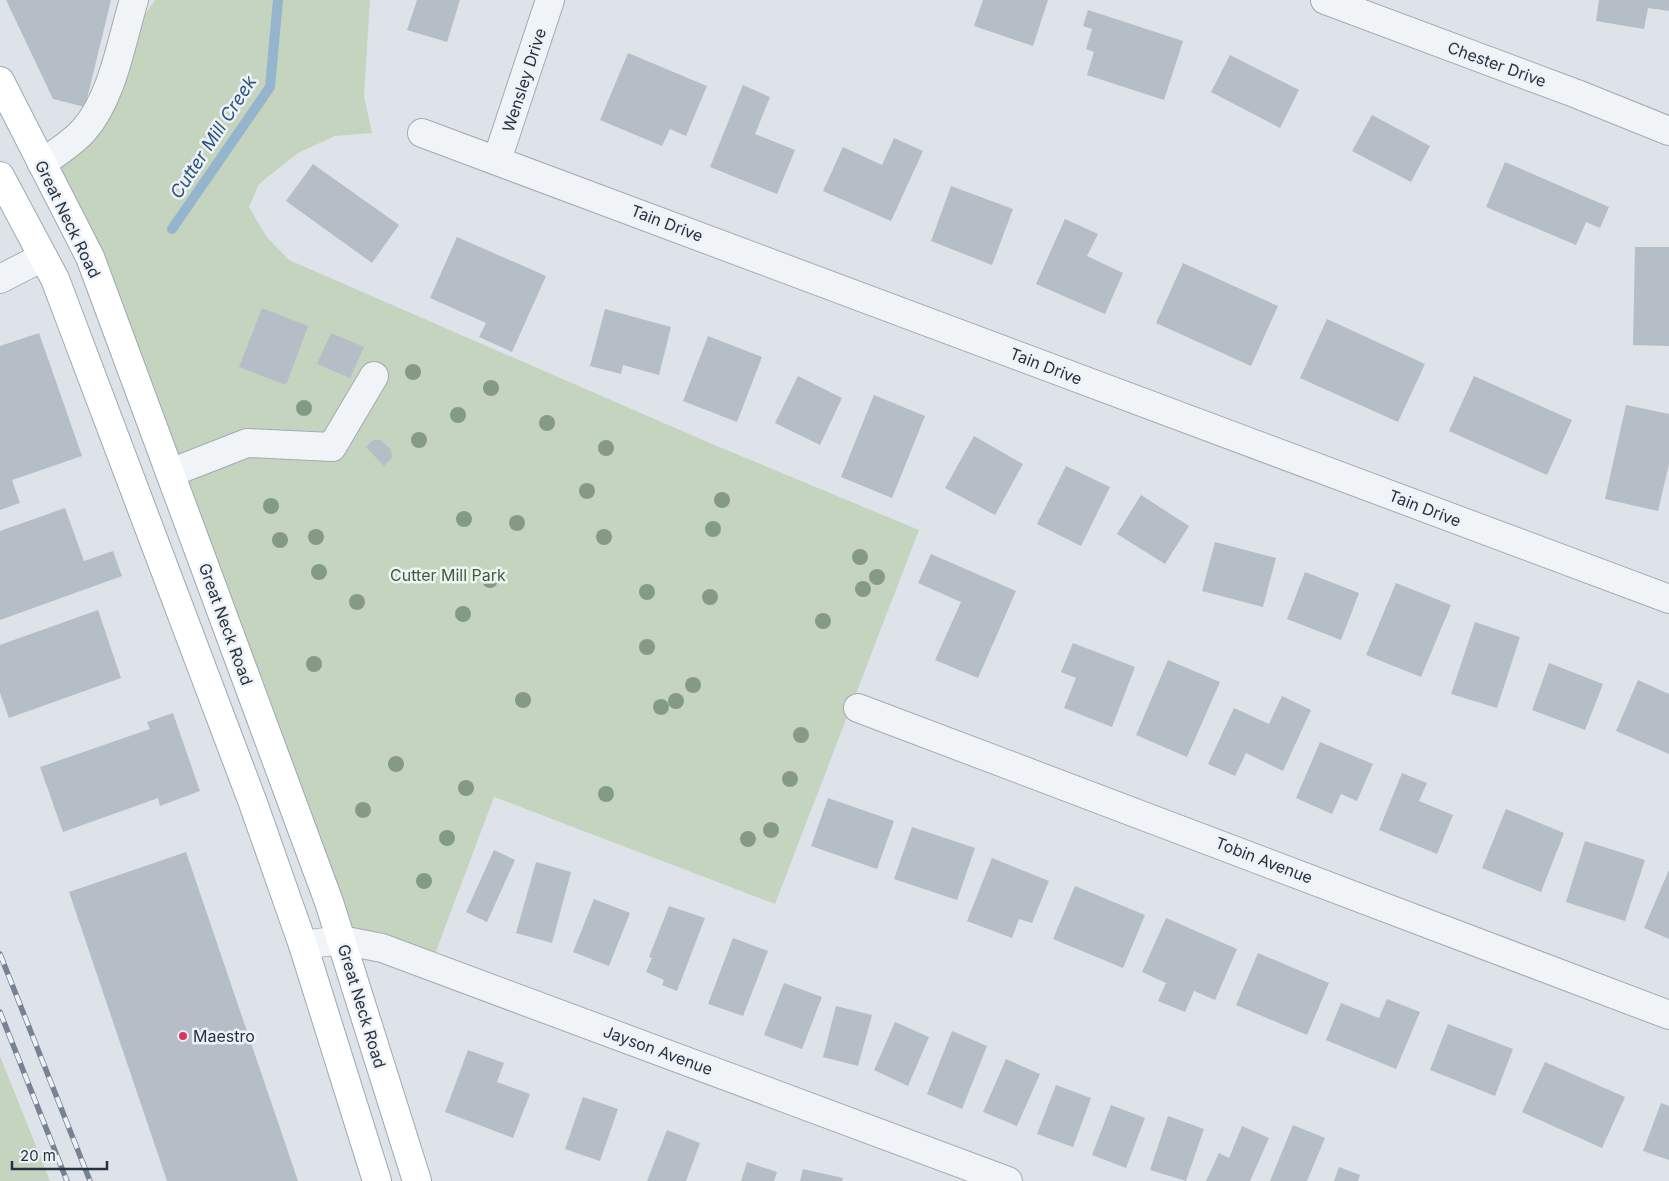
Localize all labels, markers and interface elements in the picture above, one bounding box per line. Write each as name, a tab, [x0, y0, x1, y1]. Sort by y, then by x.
street label: Wensley Drive	[498, 25, 550, 135]
street label: Chester Drive	[1445, 37, 1549, 91]
water label: Cutter Mill Creek	[166, 71, 261, 202]
street label: Great Neck Road	[31, 157, 105, 281]
street label: Tain Drive	[628, 200, 706, 246]
street label: Tain Drive	[1007, 343, 1085, 389]
street label: Tain Drive	[1386, 485, 1464, 531]
street label: Great Neck Road	[195, 560, 257, 688]
park label: Cutter Mill Park	[390, 565, 506, 585]
street label: Tobin Avenue	[1213, 832, 1315, 888]
street label: Great Neck Road	[334, 942, 390, 1070]
street label: Jayson Avenue	[601, 1021, 715, 1079]
place label: Maestro	[193, 1026, 255, 1046]
marker: Maestro	[177, 1030, 189, 1042]
scale bar	[12, 1138, 108, 1170]
text: 20 m	[20, 1146, 56, 1165]

